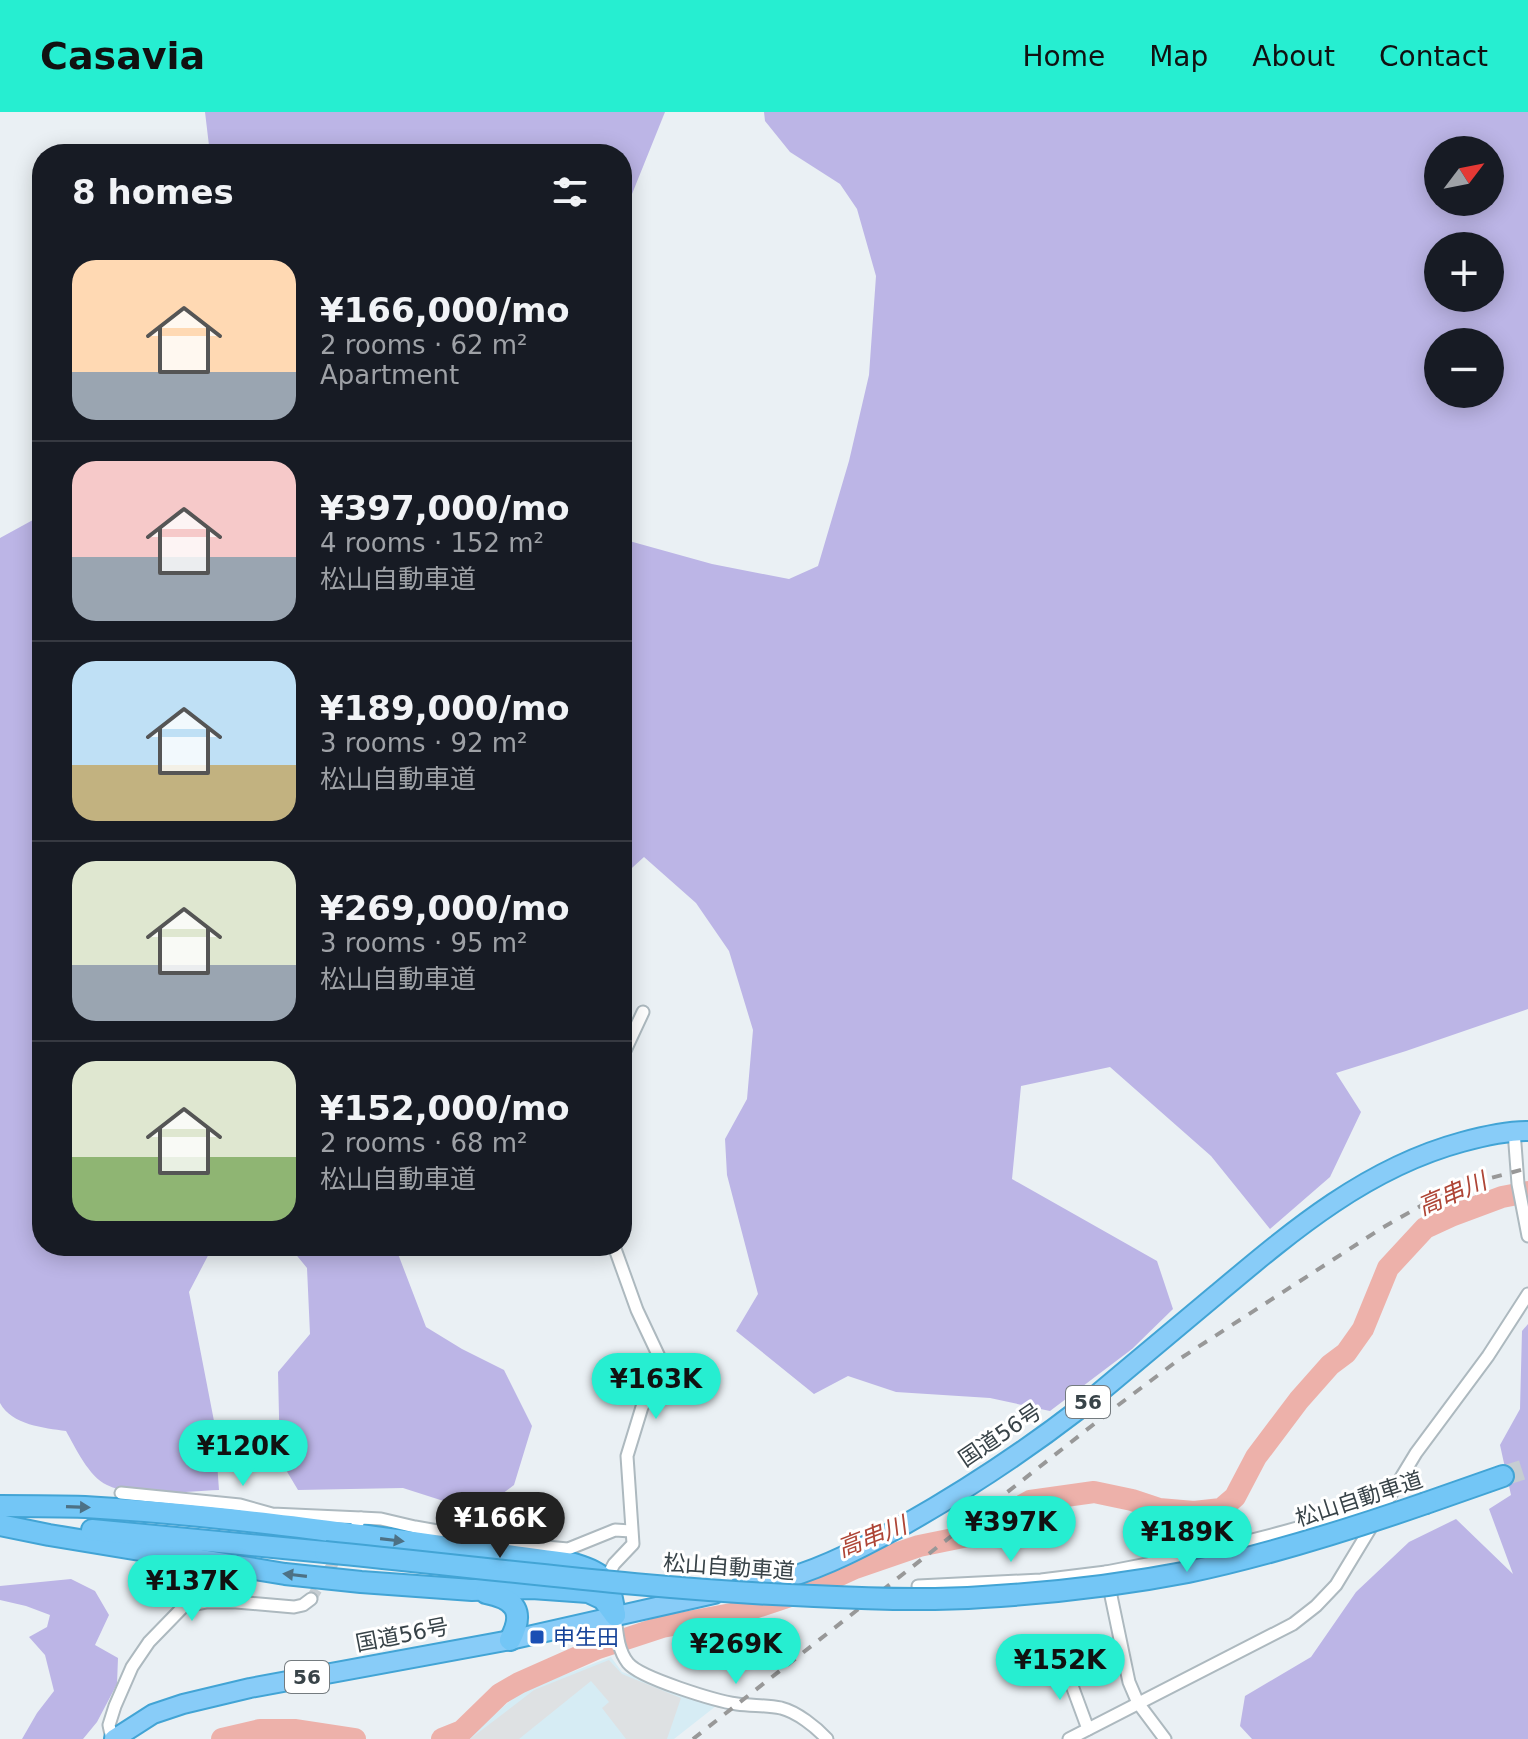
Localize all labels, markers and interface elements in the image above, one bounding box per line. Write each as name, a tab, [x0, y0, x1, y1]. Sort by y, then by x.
text: Casavia	[40, 34, 205, 78]
text: Home	[1022, 40, 1105, 73]
text: Map	[1149, 40, 1208, 73]
text: About	[1252, 40, 1335, 73]
text: Contact	[1379, 40, 1488, 73]
north arrow	[1424, 136, 1504, 216]
map controls	[1424, 136, 1504, 408]
icon: filters	[548, 170, 592, 214]
text: 8 homes	[72, 172, 234, 212]
button: +	[1424, 232, 1504, 312]
text: ¥166,000/mo	[320, 290, 570, 330]
icon: home	[136, 292, 232, 388]
button: −	[1424, 328, 1504, 408]
text: 2 rooms · 62 m²	[320, 330, 528, 360]
text: Apartment	[320, 360, 459, 390]
text: ¥397,000/mo	[320, 488, 570, 528]
icon: home	[136, 493, 232, 589]
text: 4 rooms · 152 m²	[320, 528, 544, 558]
text: 松山自動車道	[320, 564, 476, 594]
text: ¥189,000/mo	[320, 688, 570, 728]
icon: home	[136, 693, 232, 789]
text: 3 rooms · 92 m²	[320, 728, 528, 758]
text: 松山自動車道	[320, 764, 476, 794]
text: ¥269,000/mo	[320, 888, 570, 928]
icon: home	[136, 893, 232, 989]
text: 3 rooms · 95 m²	[320, 928, 528, 958]
text: 松山自動車道	[320, 964, 476, 994]
text: ¥152,000/mo	[320, 1088, 570, 1128]
icon: home	[136, 1093, 232, 1189]
text: 2 rooms · 68 m²	[320, 1128, 528, 1158]
text: 松山自動車道	[320, 1164, 476, 1194]
water label: 高串川	[1413, 1166, 1493, 1221]
pin: ¥163K	[600, 1353, 712, 1421]
text: ¥163K	[610, 1364, 702, 1394]
road number: 56	[1066, 1386, 1110, 1418]
street label: 国道56号	[954, 1398, 1046, 1472]
pin: ¥120K	[187, 1420, 299, 1488]
text: ¥120K	[197, 1431, 289, 1461]
street label: 松山自動車道	[1292, 1467, 1426, 1531]
pin: ¥166K	[444, 1492, 556, 1560]
pin: ¥397K	[955, 1496, 1067, 1564]
one-way arrow	[66, 1501, 91, 1514]
text: ¥166K	[454, 1503, 546, 1533]
pin: ¥189K	[1131, 1506, 1243, 1574]
text: ¥397K	[965, 1507, 1057, 1537]
water label: 高串川	[833, 1510, 913, 1563]
text: ¥189K	[1141, 1517, 1233, 1547]
one-way arrow	[380, 1534, 405, 1547]
street label: 松山自動車道	[662, 1550, 796, 1584]
pin: ¥137K	[136, 1555, 248, 1623]
text: ¥137K	[146, 1566, 238, 1596]
one-way arrow	[283, 1568, 308, 1581]
street label: 国道56号	[353, 1614, 451, 1656]
pin: ¥269K	[680, 1618, 792, 1686]
place label: 申生田	[553, 1625, 619, 1650]
marker: 申生田	[528, 1628, 546, 1646]
text: ¥269K	[690, 1629, 782, 1659]
pin: ¥152K	[1004, 1634, 1116, 1702]
text: ¥152K	[1014, 1645, 1106, 1675]
road number: 56	[285, 1661, 329, 1693]

